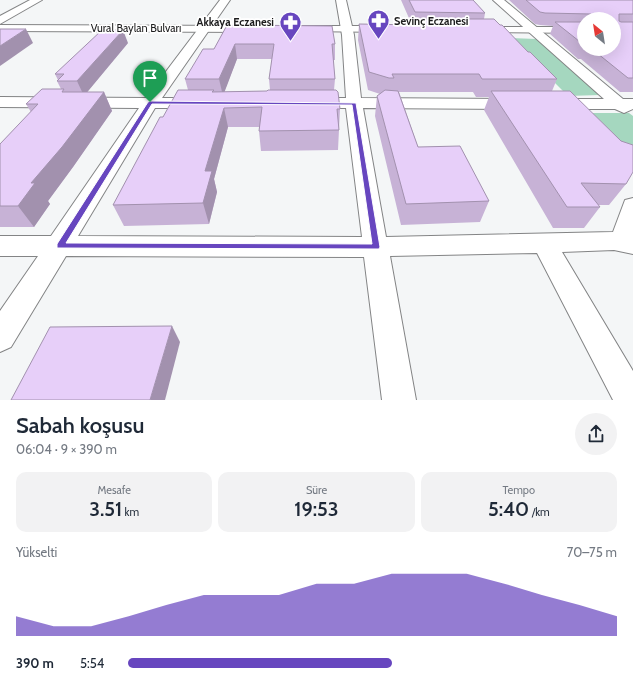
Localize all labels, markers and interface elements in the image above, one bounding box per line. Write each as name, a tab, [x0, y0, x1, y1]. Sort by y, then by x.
pharmacy icon: Sevinç Eczanesi	[366, 8, 392, 41]
pharmacy icon: Akkaya Eczanesi	[277, 9, 303, 42]
north arrow	[577, 12, 621, 56]
map controls	[577, 12, 621, 56]
place label: Sevinç Eczanesi	[394, 14, 468, 28]
place label: Akkaya Eczanesi	[197, 15, 274, 29]
street label: Vural Baylan Bulvarı	[91, 21, 181, 35]
pin	[133, 61, 167, 102]
icon: arrive	[139, 67, 161, 89]
text: Sabah koşusu	[16, 412, 144, 439]
button: share	[575, 413, 617, 455]
text: 06:04 · 9 × 390 m	[16, 441, 117, 457]
text: Mesafe	[97, 483, 131, 497]
text: Süre	[306, 483, 327, 497]
text: Tempo	[503, 483, 535, 497]
text: 3.51	[89, 497, 122, 521]
text: 19:53	[294, 497, 339, 521]
text: 5:40	[488, 497, 529, 521]
text: km	[122, 505, 139, 519]
text: /km	[529, 505, 550, 519]
text: Yükselti	[16, 544, 57, 560]
text: 70–75 m	[567, 544, 617, 560]
text: 390 m	[16, 655, 54, 671]
text: 5:54	[80, 655, 104, 671]

